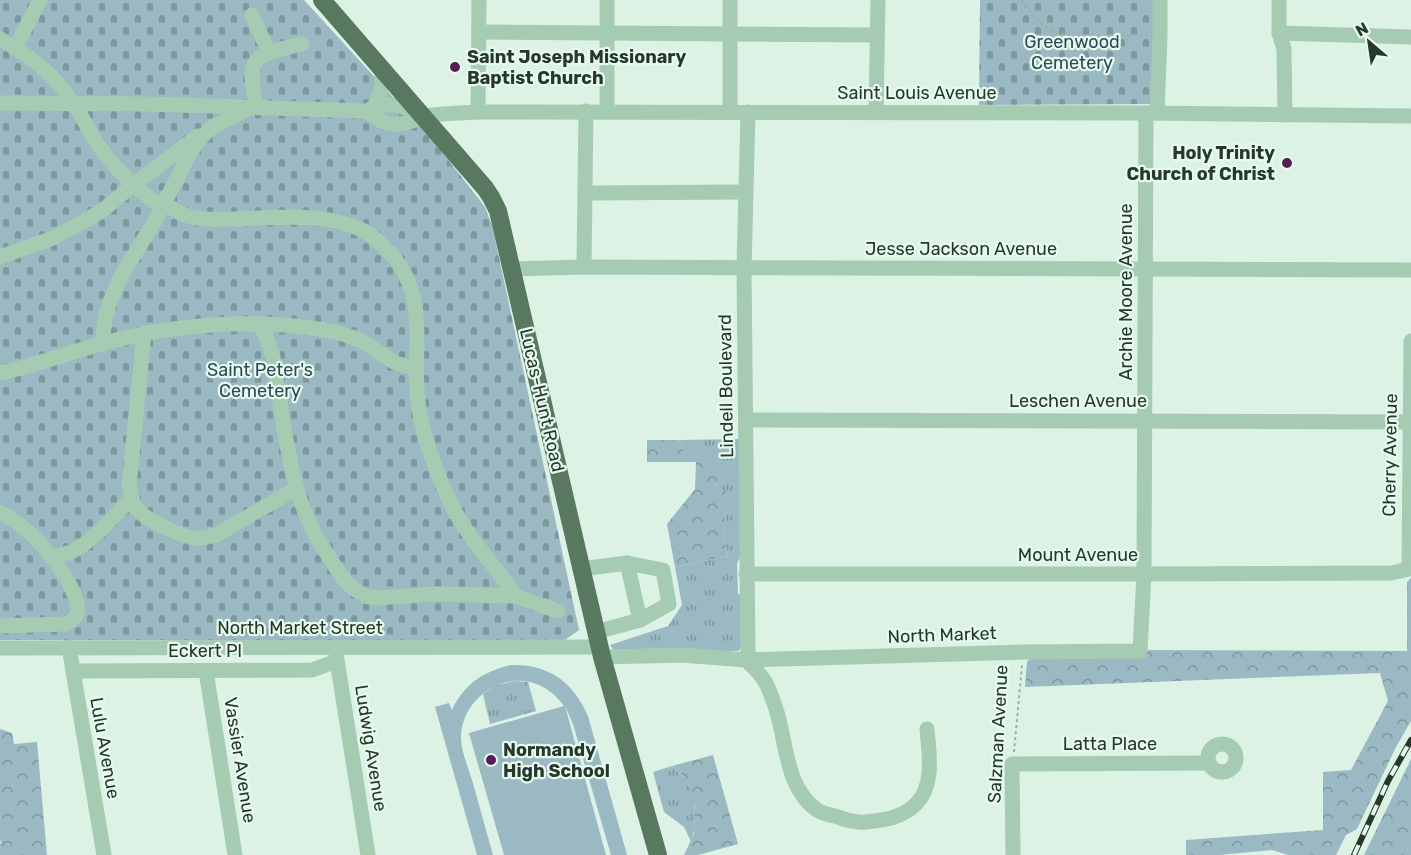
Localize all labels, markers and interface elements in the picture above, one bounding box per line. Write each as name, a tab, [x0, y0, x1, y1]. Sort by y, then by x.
north arrow	[1339, 12, 1399, 72]
text: N	[1352, 18, 1372, 40]
park label: Greenwood Cemetery	[1024, 31, 1120, 74]
place label: Saint Joseph Missionary Baptist Church	[467, 46, 687, 89]
marker: Saint Joseph Missionary Baptist Church	[448, 60, 462, 74]
street label: Saint Louis Avenue	[837, 82, 997, 104]
place label: Holy Trinity Church of Christ	[1127, 142, 1275, 185]
marker: Holy Trinity Church of Christ	[1280, 156, 1294, 170]
street label: Archie Moore Avenue	[1115, 203, 1137, 381]
street label: Jesse Jackson Avenue	[865, 238, 1057, 260]
street label: Lindell Boulevard	[714, 314, 738, 458]
street label: Lucas-Hunt Road	[515, 326, 569, 474]
park label: Saint Peter's Cemetery	[207, 359, 313, 402]
street label: Leschen Avenue	[1009, 390, 1147, 412]
street label: Cherry Avenue	[1378, 393, 1402, 517]
street label: Mount Avenue	[1018, 544, 1138, 566]
street label: North Market Street	[217, 617, 383, 639]
street label: North Market	[887, 622, 997, 648]
street label: Eckert Pl	[168, 640, 242, 662]
street label: Salzman Avenue	[983, 664, 1013, 804]
street label: Ludwig Avenue	[350, 683, 392, 813]
street label: Lulu Avenue	[85, 695, 125, 801]
street label: Vassier Avenue	[219, 696, 261, 824]
street label: Latta Place	[1063, 733, 1157, 755]
place label: Normandy High School	[503, 739, 610, 782]
marker: Normandy High School	[484, 753, 498, 767]

